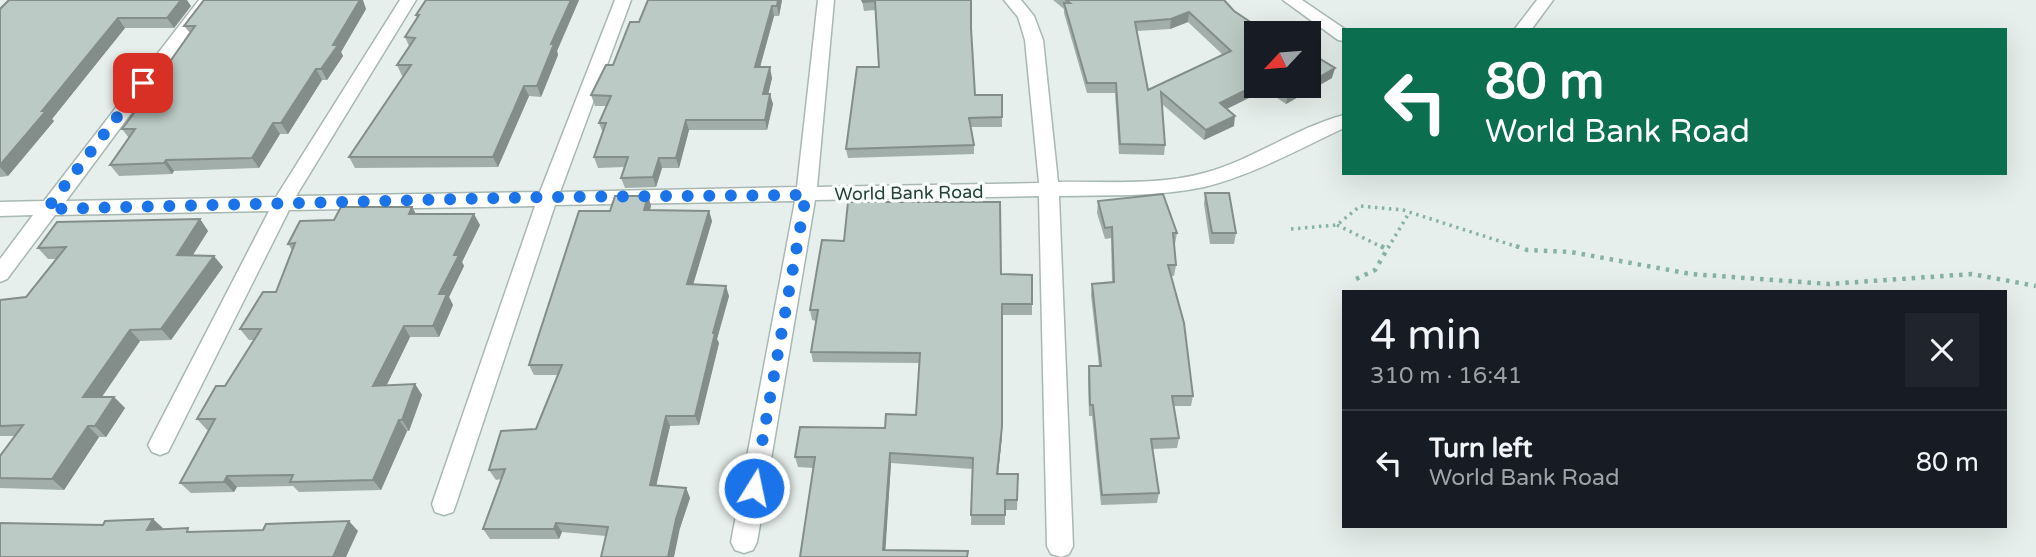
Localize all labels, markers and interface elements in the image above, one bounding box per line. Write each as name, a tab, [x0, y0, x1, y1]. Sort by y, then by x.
north arrow	[1244, 21, 1321, 98]
map controls	[1244, 21, 1321, 98]
pin	[113, 53, 173, 113]
text: 80 m	[1485, 53, 1604, 112]
icon: left	[1370, 56, 1461, 147]
icon: arrive	[124, 64, 162, 102]
text: World Bank Road	[1485, 113, 1750, 151]
street label: World Bank Road	[834, 181, 984, 205]
text: 4 min	[1370, 310, 1482, 361]
button: close	[1905, 313, 1979, 387]
text: 310 m · 16:41	[1370, 362, 1522, 390]
text: Turn left	[1429, 433, 1532, 464]
icon: left	[1370, 444, 1408, 482]
text: 80 m	[1916, 447, 1979, 478]
position arrow	[717, 451, 791, 525]
text: World Bank Road	[1429, 464, 1619, 492]

